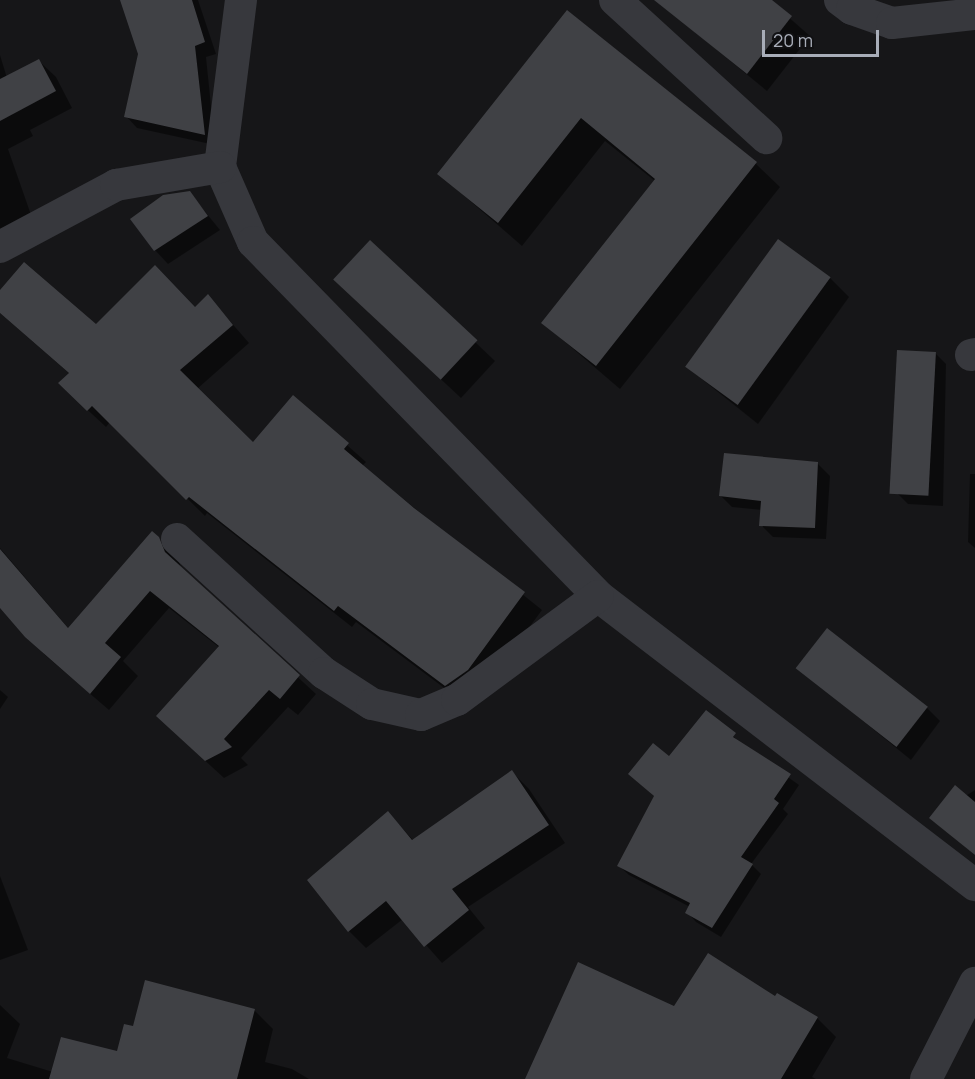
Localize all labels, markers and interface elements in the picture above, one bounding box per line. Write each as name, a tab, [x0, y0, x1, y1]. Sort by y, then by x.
scale bar	[765, 18, 882, 56]
text: 20 m	[773, 28, 813, 52]

